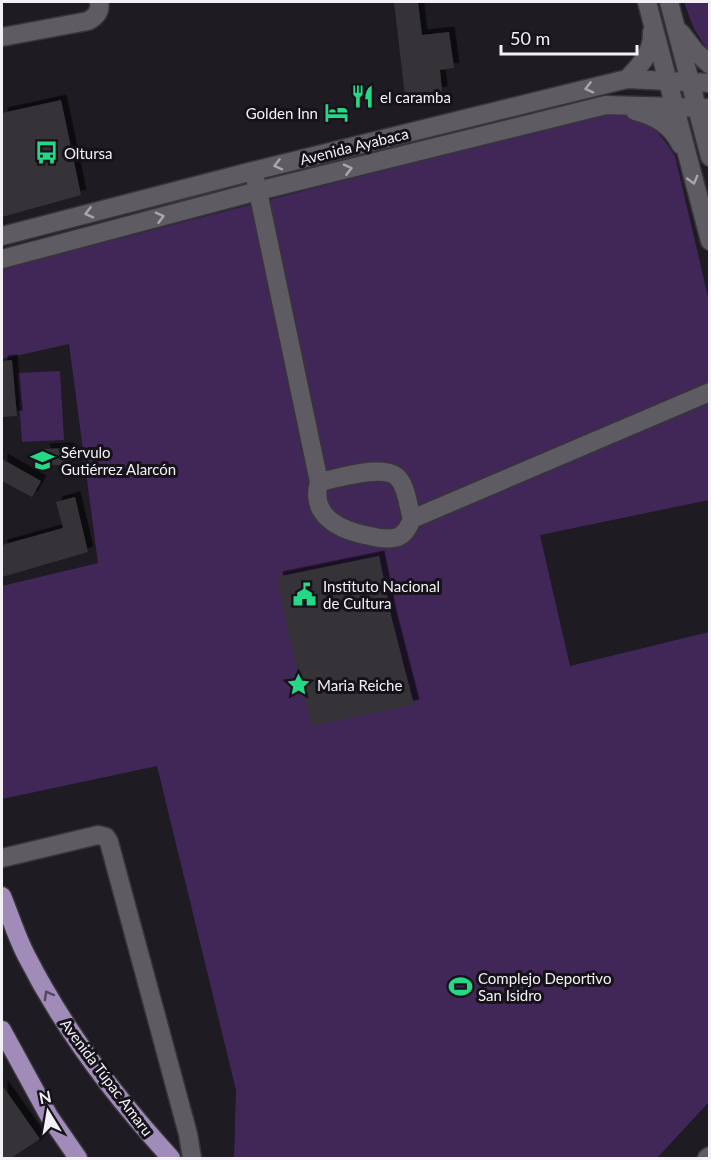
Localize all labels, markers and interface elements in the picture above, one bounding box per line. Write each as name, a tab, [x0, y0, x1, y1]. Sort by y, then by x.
scale bar	[501, 18, 638, 56]
text: 50 m	[510, 27, 550, 49]
one-way arrow	[584, 81, 594, 94]
restaurant icon: el caramba	[349, 84, 375, 110]
place label: el caramba	[380, 88, 451, 106]
hotel icon: Golden Inn	[323, 100, 349, 126]
place label: Golden Inn	[246, 104, 318, 122]
street label: Avenida Ayabaca	[298, 124, 410, 168]
bus stop icon: Oltursa	[33, 140, 59, 166]
place label: Oltursa	[64, 144, 113, 162]
one-way arrow	[273, 157, 283, 170]
one-way arrow	[343, 163, 353, 176]
one-way arrow	[686, 174, 698, 185]
one-way arrow	[84, 206, 94, 218]
one-way arrow	[154, 212, 164, 225]
place label: Sérvulo Gutiérrez Alarcón	[61, 443, 176, 478]
school or university icon: Sérvulo Gutiérrez Alarcón	[30, 448, 56, 474]
place label: Instituto Nacional de Cultura	[323, 577, 440, 612]
public building icon: Instituto Nacional de Cultura	[292, 582, 318, 608]
place icon: Maria Reiche	[286, 672, 312, 698]
place label: Maria Reiche	[317, 676, 402, 694]
place label: Complejo Deportivo San Isidro	[478, 969, 611, 1004]
sports icon: Complejo Deportivo San Isidro	[447, 974, 473, 1000]
one-way arrow	[44, 990, 55, 1001]
street label: Avenida Túpac Amaru	[57, 1015, 157, 1139]
north arrow	[18, 1082, 78, 1142]
text: N	[37, 1086, 53, 1107]

